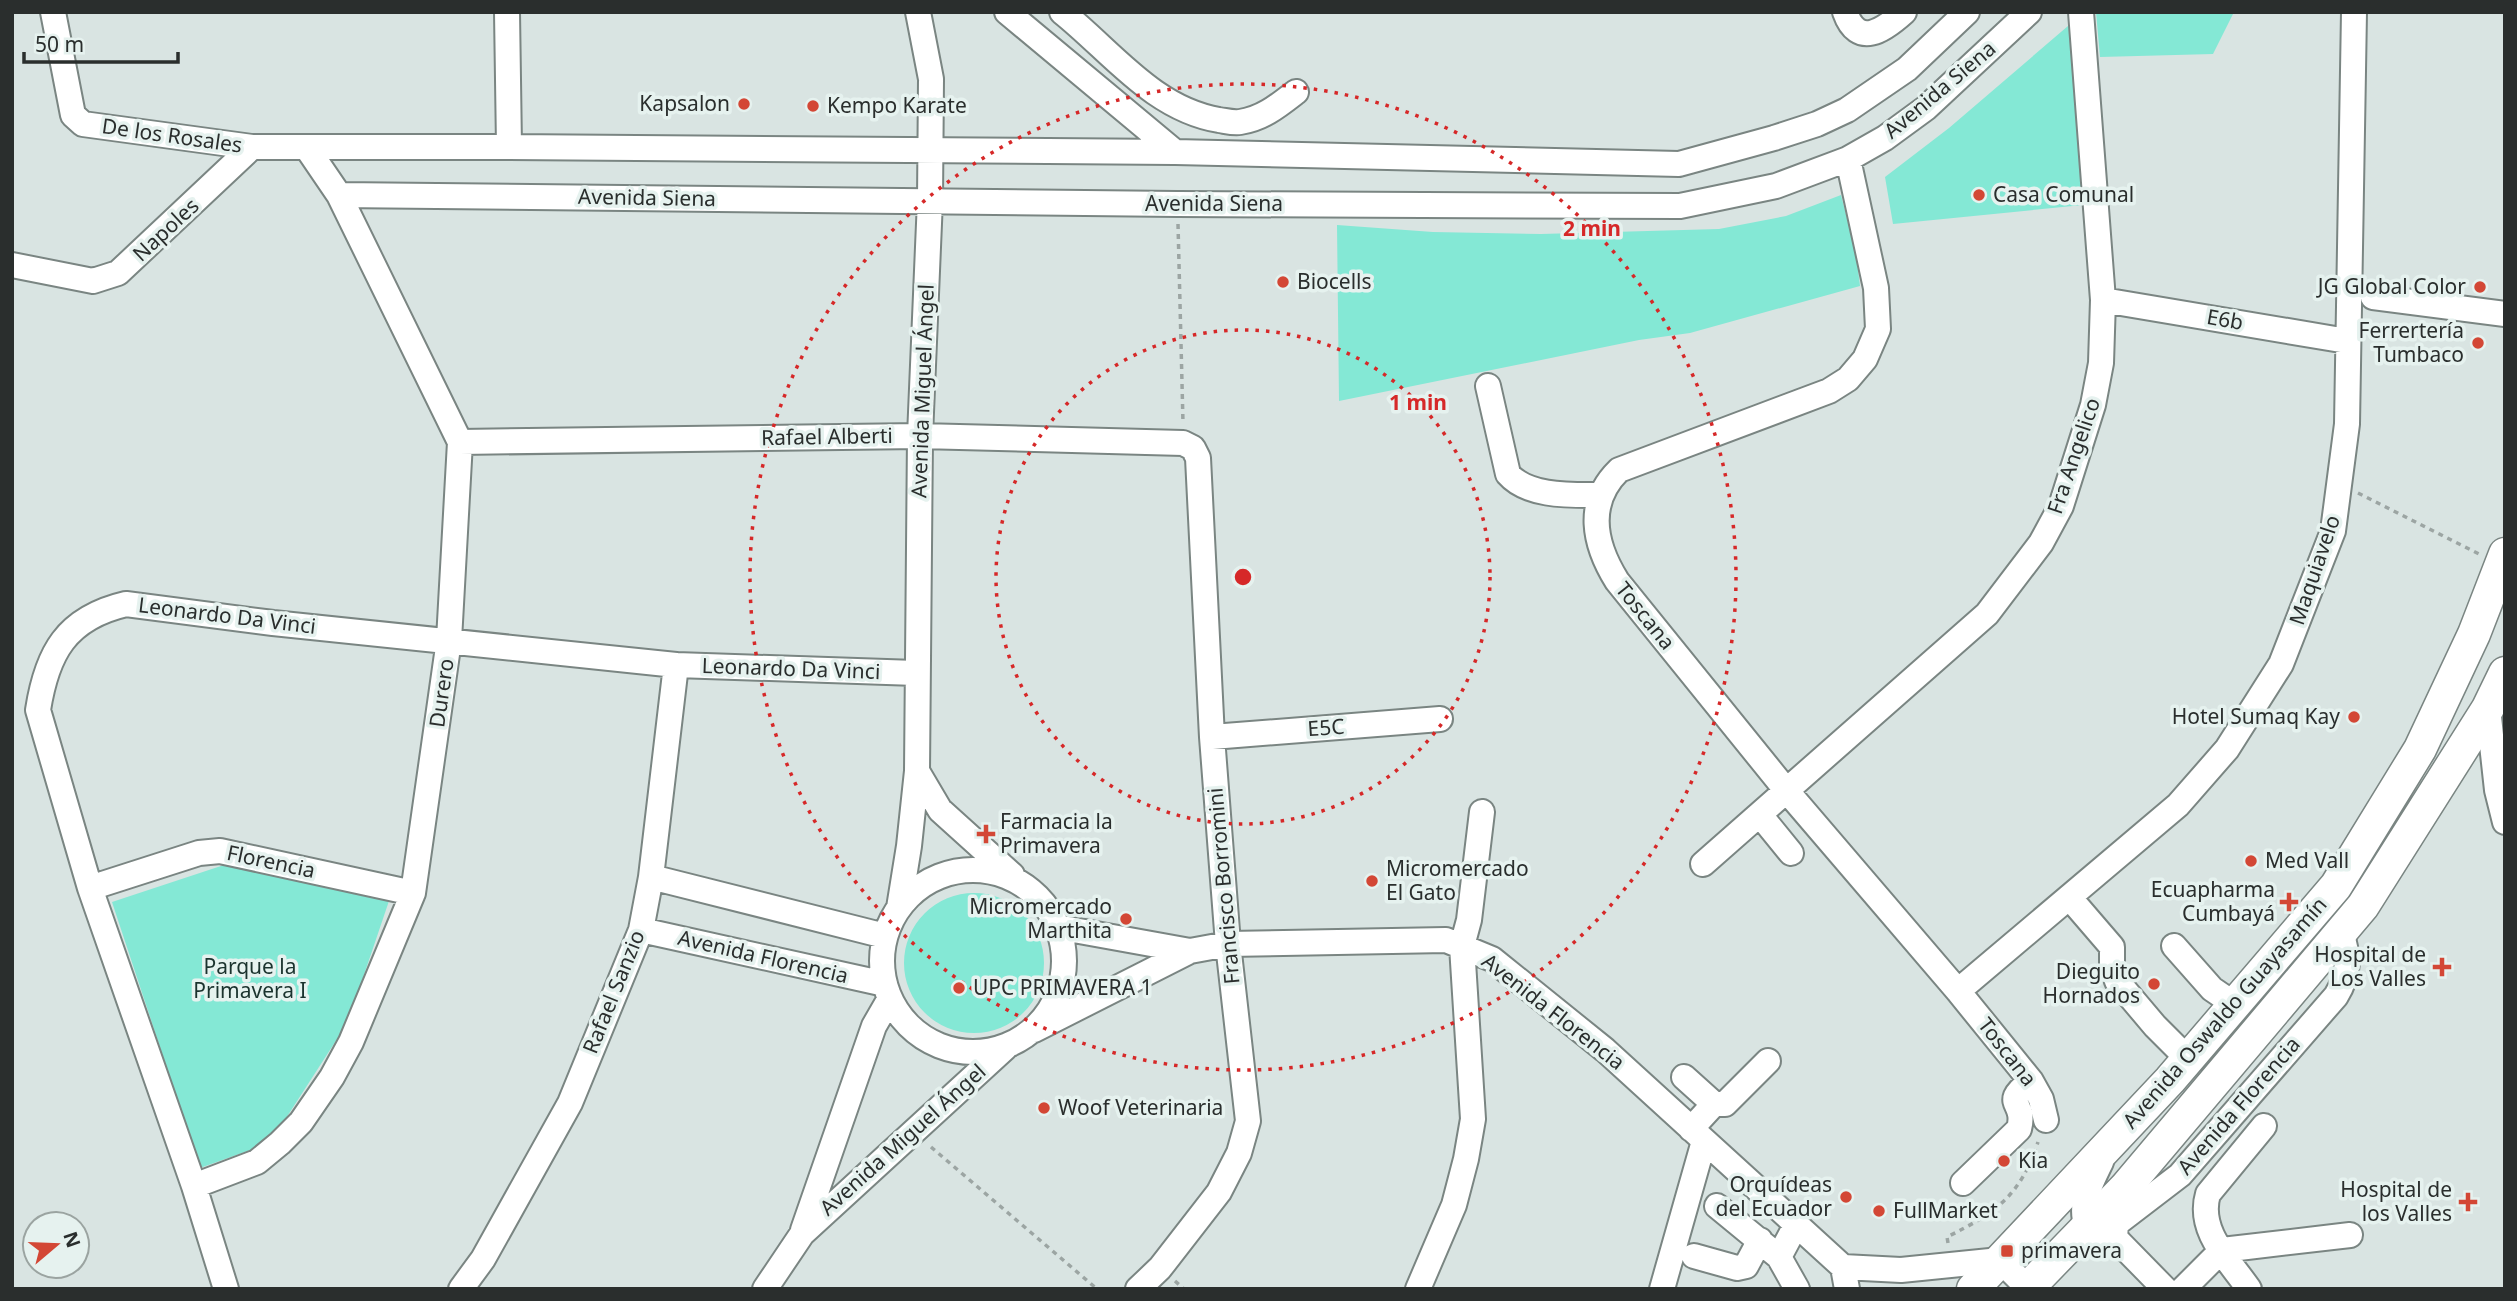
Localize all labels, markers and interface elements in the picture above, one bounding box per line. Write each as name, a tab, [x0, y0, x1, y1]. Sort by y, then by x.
scale bar	[24, 21, 178, 65]
text: 50 m	[35, 30, 84, 58]
street label: Avenida Siena	[1877, 34, 2001, 144]
place label: Kapsalon	[639, 89, 730, 117]
place label: Kempo Karate	[827, 91, 967, 119]
marker: Kapsalon	[736, 96, 752, 112]
marker: Kempo Karate	[805, 98, 821, 114]
street label: De los Rosales	[100, 111, 244, 159]
place label: Casa Comunal	[1993, 180, 2134, 208]
street label: Avenida Siena	[578, 182, 716, 212]
marker: Casa Comunal	[1971, 187, 1987, 203]
street label: Avenida Siena	[1145, 189, 1283, 217]
street label: Napoles	[126, 192, 204, 267]
text: 2 min	[1563, 214, 1621, 242]
place label: Biocells	[1297, 267, 1372, 295]
place label: JG Global Color	[2316, 272, 2466, 300]
marker: Biocells	[1275, 274, 1291, 290]
marker: JG Global Color	[2472, 279, 2488, 295]
street label: Avenida Miguel Ángel	[904, 283, 940, 498]
street label: E6b	[2205, 302, 2246, 336]
place label: Ferrertería Tumbaco	[2359, 316, 2464, 368]
marker: Ferrertería Tumbaco	[2470, 335, 2486, 351]
text: 1 min	[1389, 388, 1447, 416]
street label: Fra Angelico	[2040, 394, 2106, 518]
street label: Rafael Alberti	[761, 421, 893, 451]
street label: Maquiavelo	[2282, 511, 2346, 628]
centre of rings	[1231, 565, 1255, 589]
street label: Toscana	[1610, 576, 1682, 655]
street label: Leonardo Da Vinci	[137, 590, 318, 640]
street label: Leonardo Da Vinci	[701, 651, 881, 685]
street label: Durero	[422, 657, 460, 729]
place label: Hotel Sumaq Kay	[2172, 702, 2340, 730]
marker: Hotel Sumaq Kay	[2346, 709, 2362, 725]
street label: E5C	[1307, 712, 1345, 742]
street label: Francisco Borromini	[1200, 787, 1246, 986]
place label: Farmacia la Primavera	[1000, 807, 1113, 859]
marker: Farmacia la Primavera	[978, 826, 994, 842]
street label: Florencia	[225, 838, 318, 884]
place label: Med Vall	[2265, 846, 2349, 874]
marker: Med Vall	[2243, 853, 2259, 869]
place label: Micromercado El Gato	[1386, 854, 1529, 906]
marker: Micromercado El Gato	[1364, 873, 1380, 889]
place label: Ecuapharma Cumbayá	[2151, 875, 2275, 927]
street label: Avenida Oswaldo Guayasamín	[2116, 891, 2333, 1134]
place label: Micromercado Marthita	[969, 892, 1112, 944]
marker: Ecuapharma Cumbayá	[2281, 894, 2297, 910]
marker: Micromercado Marthita	[1118, 911, 1134, 927]
street label: Avenida Florencia	[675, 923, 851, 989]
street label: Rafael Sanzio	[576, 926, 651, 1058]
place label: Hospital de Los Valles	[2314, 940, 2426, 992]
street label: Avenida Florencia	[1476, 947, 1631, 1076]
park label: Parque la Primavera I	[193, 952, 307, 1004]
place label: Dieguito Hornados	[2043, 957, 2140, 1009]
marker: Hospital de Los Valles	[2432, 957, 2452, 977]
place label: UPC PRIMAVERA 1	[973, 973, 1153, 1001]
marker: Dieguito Hornados	[2146, 976, 2162, 992]
marker: UPC PRIMAVERA 1	[951, 980, 967, 996]
street label: Toscana	[1972, 1011, 2043, 1091]
street label: Avenida Florencia	[2171, 1031, 2306, 1180]
street label: Avenida Miguel Ángel	[813, 1057, 991, 1221]
place label: Woof Veterinaria	[1058, 1093, 1223, 1121]
marker: Woof Veterinaria	[1036, 1100, 1052, 1116]
place label: Kia	[2018, 1146, 2048, 1174]
marker: Kia	[1996, 1153, 2012, 1169]
place label: Orquídeas del Ecuador	[1716, 1170, 1832, 1222]
place label: Hospital de los Valles	[2340, 1175, 2452, 1227]
marker: Orquídeas del Ecuador	[1838, 1189, 1854, 1205]
marker: Hospital de los Valles	[2458, 1192, 2478, 1212]
place label: FullMarket	[1893, 1196, 1998, 1224]
marker: FullMarket	[1871, 1203, 1887, 1219]
north arrow	[21, 1210, 91, 1280]
text: N	[57, 1228, 87, 1251]
place label: primavera	[2021, 1236, 2122, 1264]
marker: primavera	[1999, 1243, 2015, 1259]

